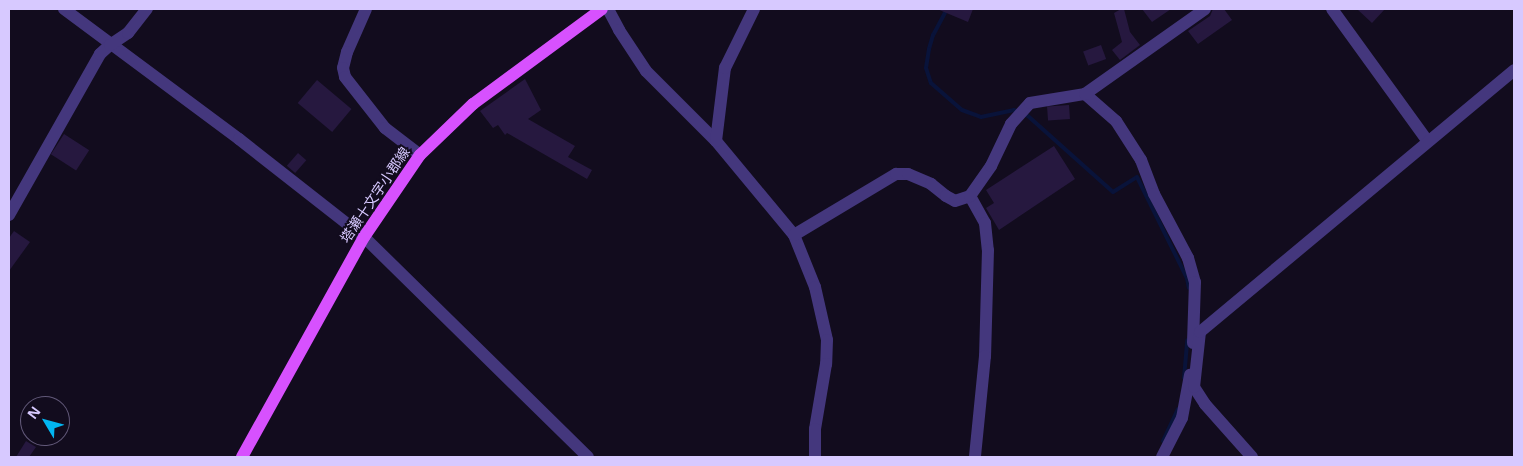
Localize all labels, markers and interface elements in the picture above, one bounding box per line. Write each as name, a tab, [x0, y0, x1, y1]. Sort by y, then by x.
street label: 塔瀬十文字小郡線	[337, 144, 413, 246]
north arrow	[20, 396, 70, 446]
text: N	[22, 402, 44, 423]

